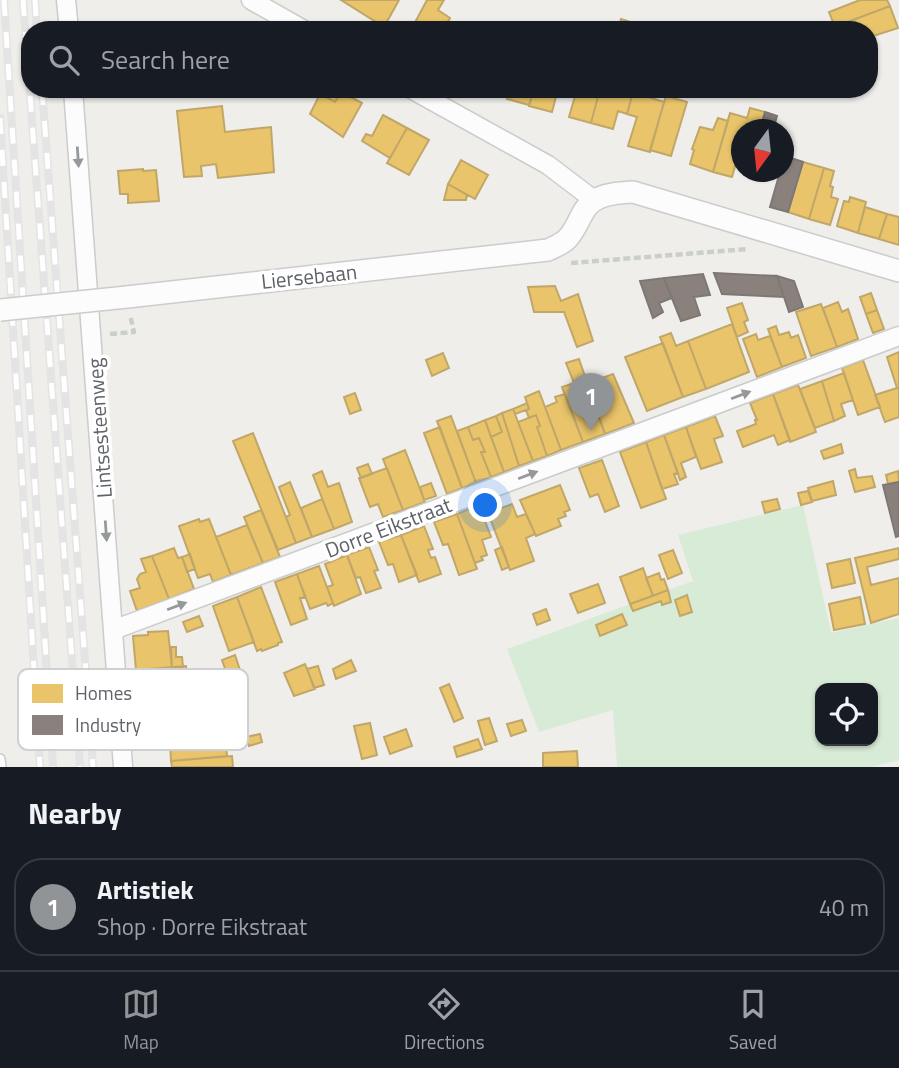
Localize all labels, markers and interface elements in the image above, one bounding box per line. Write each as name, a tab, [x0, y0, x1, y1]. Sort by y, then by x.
search box	[21, 21, 878, 98]
text: Search here	[101, 40, 230, 79]
icon: search	[45, 41, 83, 79]
north arrow	[731, 119, 794, 182]
one-way arrow	[73, 147, 84, 169]
street label: Liersebaan	[259, 255, 359, 297]
street label: Lintsesteenweg	[78, 357, 120, 499]
pin: 1	[568, 373, 614, 431]
one-way arrow	[730, 390, 751, 401]
one-way arrow	[517, 469, 538, 480]
street label: Dorre Eikstraat	[320, 488, 457, 566]
your location	[468, 488, 502, 522]
one-way arrow	[101, 520, 112, 542]
one-way arrow	[166, 601, 187, 612]
legend	[18, 669, 248, 750]
text: Homes	[75, 678, 132, 707]
map controls	[815, 683, 878, 746]
button: locate	[815, 683, 878, 746]
text: Industry	[75, 710, 141, 739]
text: Nearby	[28, 790, 121, 836]
text: Artistiek	[97, 870, 194, 909]
text: 1	[47, 890, 59, 925]
text: 40 m	[819, 890, 869, 925]
text: Shop · Dorre Eikstraat	[97, 909, 307, 944]
tab: Map	[122, 985, 160, 1056]
tab: Directions	[404, 985, 485, 1056]
tab: Saved	[729, 985, 777, 1056]

